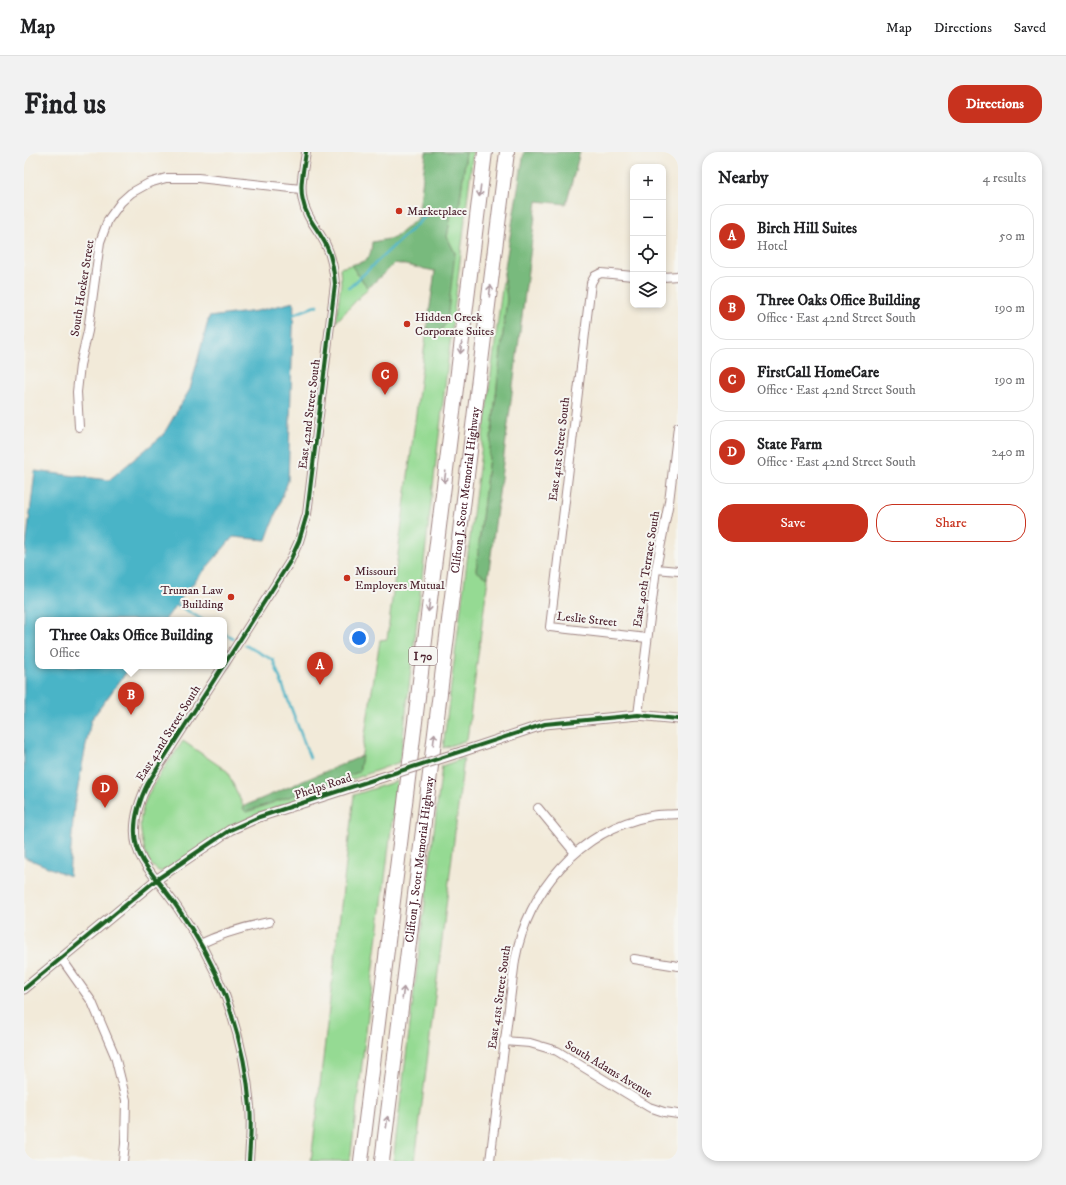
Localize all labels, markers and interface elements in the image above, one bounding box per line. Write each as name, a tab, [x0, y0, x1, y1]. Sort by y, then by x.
text: Map	[20, 16, 55, 39]
text: Map	[886, 19, 912, 37]
text: Directions	[934, 19, 992, 37]
text: Saved	[1014, 19, 1046, 37]
button: Directions	[948, 85, 1042, 123]
text: Find us	[24, 87, 106, 122]
map controls	[630, 164, 666, 308]
button: +	[630, 164, 666, 200]
text: Nearby	[718, 167, 768, 189]
text: 4 results	[983, 170, 1026, 186]
one-way arrow	[476, 184, 484, 197]
button: −	[630, 200, 666, 236]
place label: Marketplace	[407, 204, 467, 219]
marker: Marketplace	[394, 206, 404, 216]
text: Birch Hill Suites	[757, 219, 857, 238]
text: A	[728, 228, 736, 244]
text: 50 m	[999, 228, 1025, 244]
button: locate	[630, 236, 666, 272]
street label: South Hocker Street	[67, 238, 98, 338]
text: Hotel	[757, 238, 788, 254]
button: layers	[630, 272, 666, 308]
one-way arrow	[486, 285, 493, 298]
text: Three Oaks Office Building	[757, 291, 920, 310]
text: B	[728, 300, 736, 316]
text: 190 m	[994, 300, 1025, 316]
place label: Hidden Creek Corporate Suites	[415, 310, 494, 339]
text: Office · East 42nd Street South	[757, 310, 916, 326]
marker: Hidden Creek Corporate Suites	[402, 319, 412, 329]
one-way arrow	[457, 341, 465, 354]
street label: East 42nd Street South	[295, 358, 324, 470]
pin: C	[372, 362, 398, 395]
text: FirstCall HomeCare	[757, 363, 879, 382]
text: C	[728, 372, 736, 388]
text: 190 m	[994, 372, 1025, 388]
text: Office · East 42nd Street South	[757, 382, 916, 398]
street label: East 41st Street South	[546, 395, 573, 502]
street label: Clifton J. Scott Memorial Highway	[448, 406, 483, 574]
text: State Farm	[757, 435, 822, 454]
text: D	[727, 444, 737, 460]
text: 240 m	[992, 444, 1025, 460]
text: Office · East 42nd Street South	[757, 454, 916, 470]
one-way arrow	[441, 470, 449, 483]
button: Save	[718, 504, 868, 542]
button: Share	[876, 504, 1026, 542]
street label: East 40th Terrace South	[630, 509, 663, 628]
place label: Missouri Employers Mutual	[355, 564, 445, 593]
marker: Missouri Employers Mutual	[342, 573, 352, 583]
place label: Truman Law Building	[161, 583, 223, 612]
marker: Truman Law Building	[226, 592, 236, 602]
one-way arrow	[426, 599, 433, 612]
street label: Leslie Street	[556, 609, 618, 630]
popup	[35, 617, 227, 669]
text: Three Oaks Office Building	[50, 626, 212, 645]
your location	[349, 628, 369, 648]
text: Office	[50, 645, 80, 661]
road number: I 70	[409, 647, 437, 665]
pin: A	[307, 652, 333, 685]
pin: B	[118, 682, 144, 715]
street label: East 42nd Street South	[133, 682, 204, 784]
one-way arrow	[430, 733, 438, 746]
street label: Phelps Road	[293, 770, 354, 803]
pin: D	[92, 775, 118, 808]
street label: Clifton J. Scott Memorial Highway	[402, 775, 438, 944]
street label: East 41st Street South	[485, 943, 514, 1050]
one-way arrow	[399, 987, 406, 1000]
street label: South Adams Avenue	[562, 1037, 655, 1102]
one-way arrow	[383, 1116, 390, 1129]

